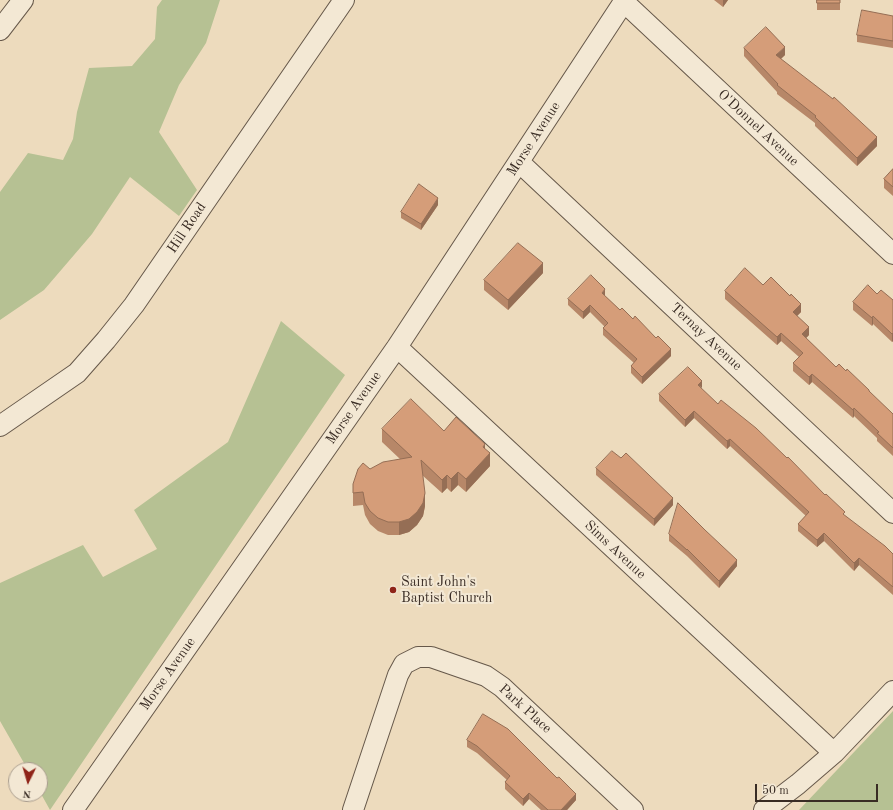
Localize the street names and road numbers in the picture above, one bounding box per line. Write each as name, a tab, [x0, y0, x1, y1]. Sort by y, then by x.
street label: O'Donnel Avenue	[714, 86, 802, 170]
street label: Morse Avenue	[504, 99, 564, 179]
street label: Hill Road	[164, 199, 210, 257]
street label: Ternay Avenue	[667, 300, 745, 374]
street label: Morse Avenue	[323, 368, 385, 448]
street label: Sims Avenue	[581, 517, 649, 583]
street label: Morse Avenue	[137, 634, 199, 714]
street label: Park Place	[495, 681, 555, 737]

